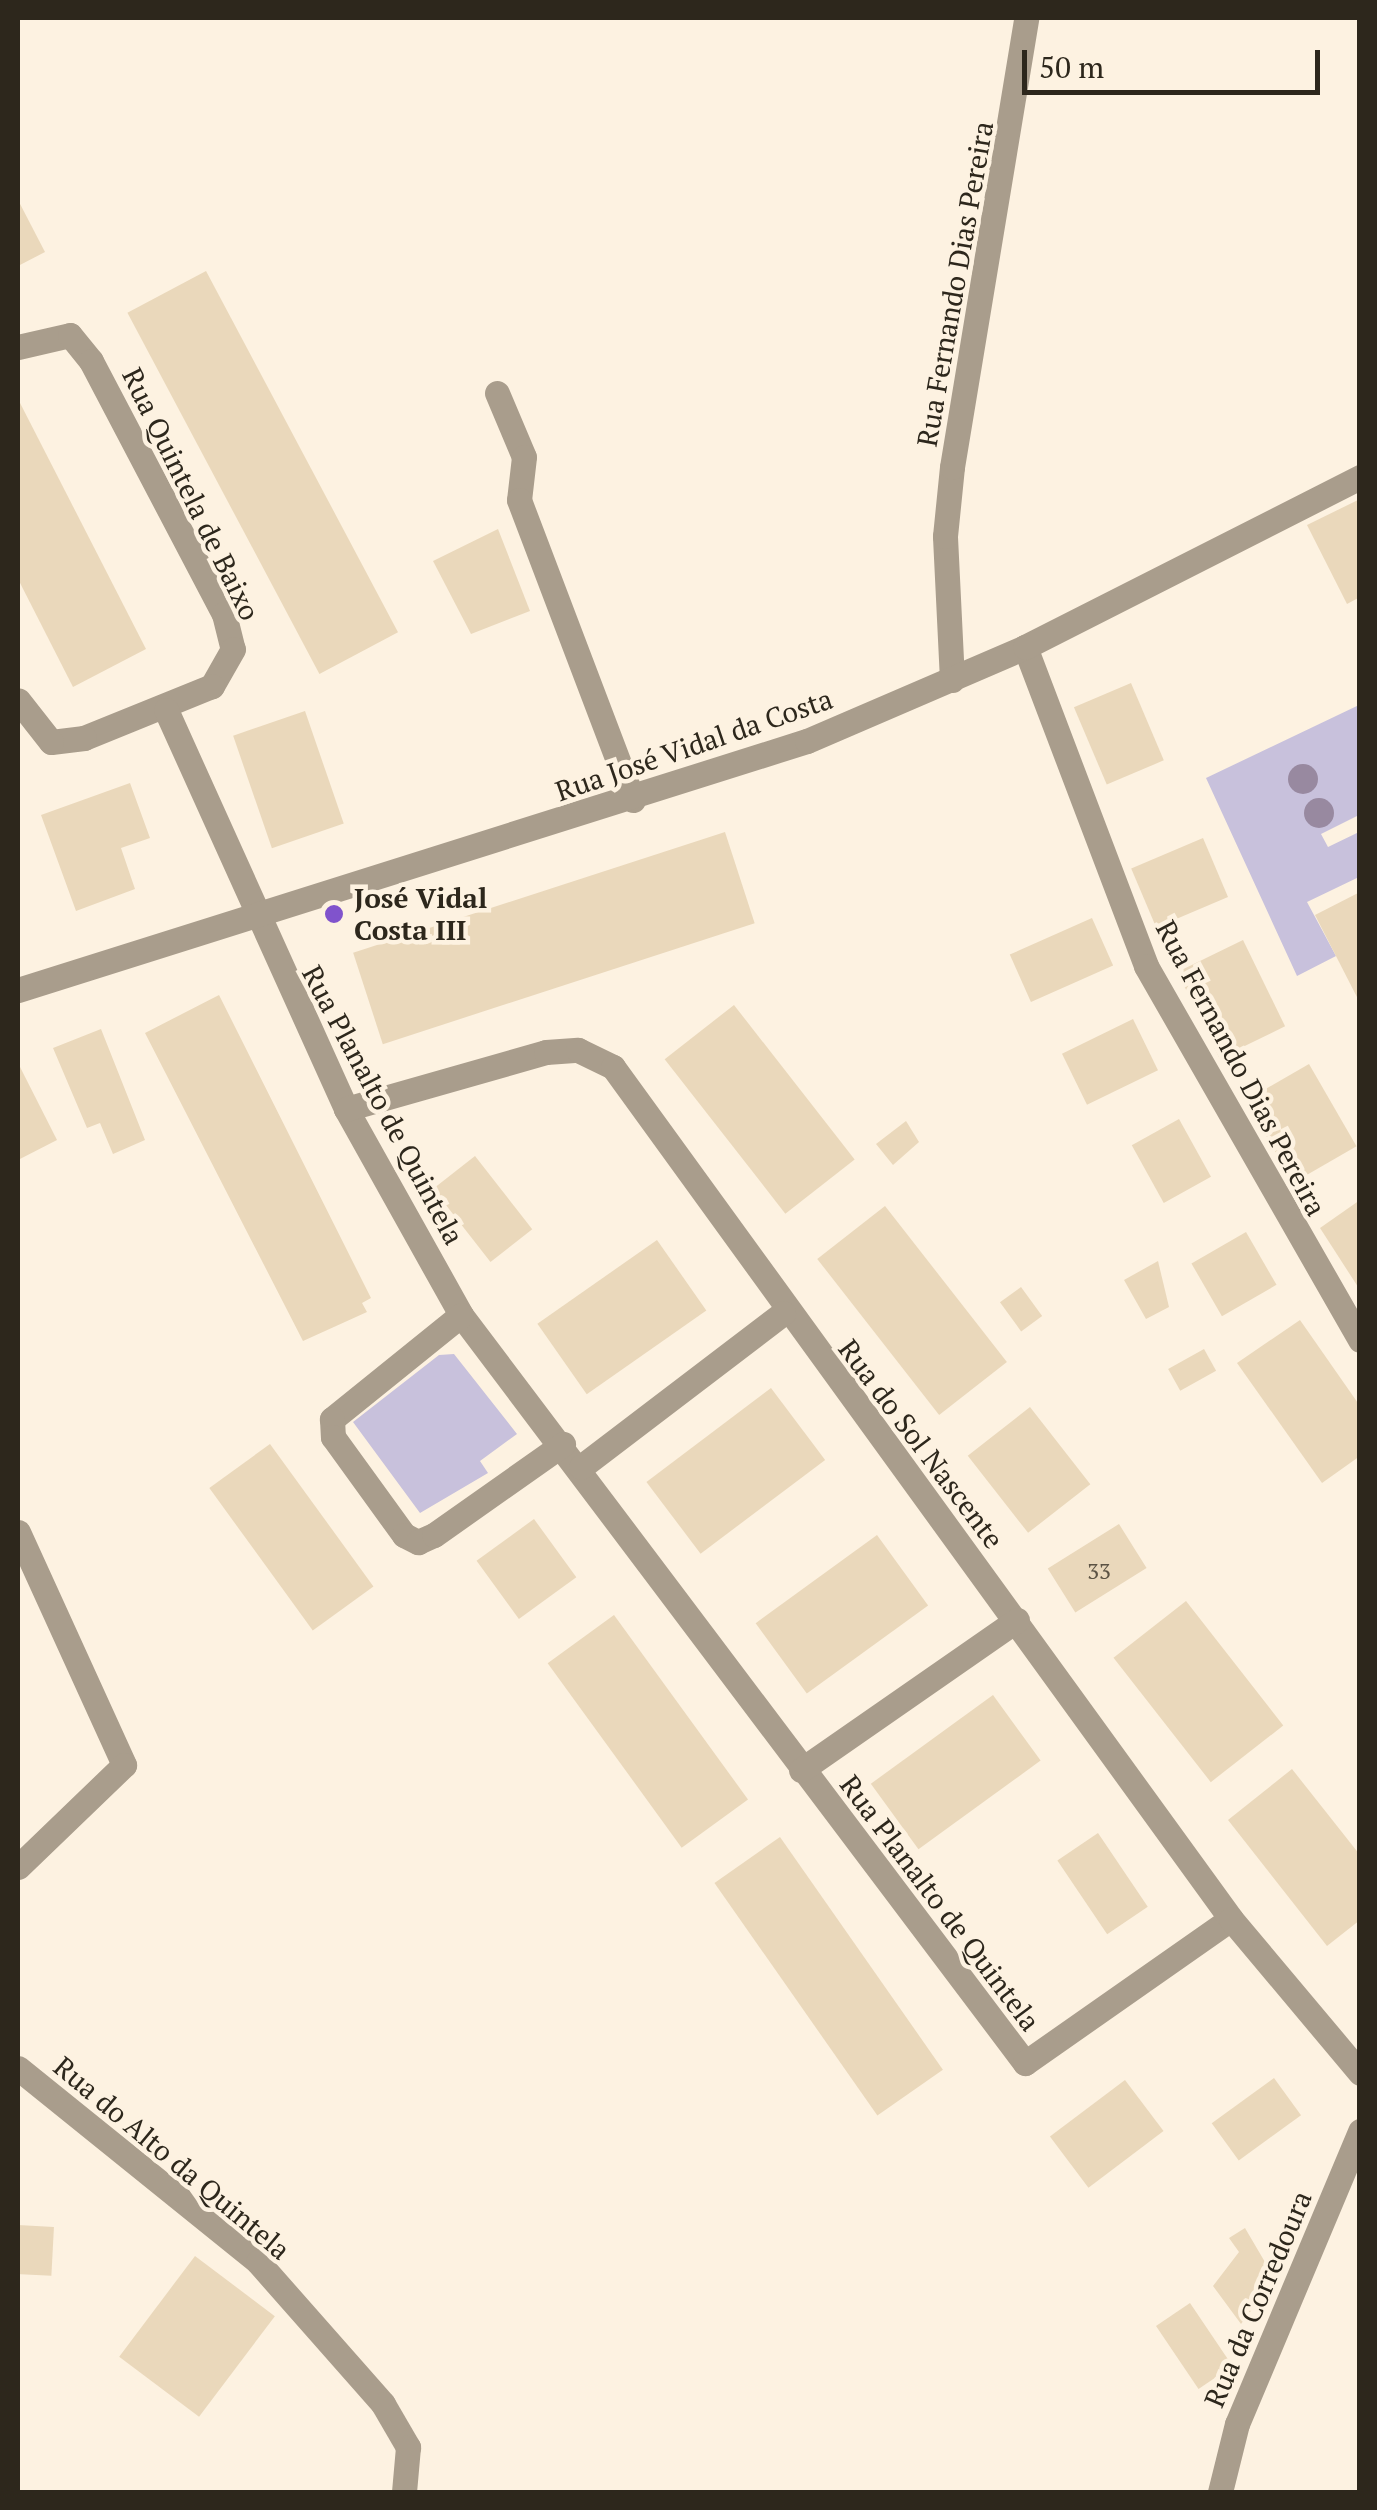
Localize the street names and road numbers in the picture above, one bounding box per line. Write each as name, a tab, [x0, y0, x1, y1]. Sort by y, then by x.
street label: Rua Fernando Dias Pereira	[910, 119, 1000, 449]
street label: Rua Quintela de Baixo	[115, 362, 267, 626]
street label: Rua José Vidal da Costa	[551, 682, 837, 808]
street label: Rua Fernando Dias Pereira	[1149, 915, 1333, 1221]
street label: Rua Planalto de Quintela	[295, 960, 471, 1250]
street label: Rua do Sol Nascente	[831, 1333, 1011, 1555]
street label: Rua Planalto de Quintela	[833, 1769, 1047, 2037]
street label: Rua do Alto da Quintela	[47, 2049, 297, 2267]
street label: Rua da Corredoura	[1197, 2186, 1319, 2412]

